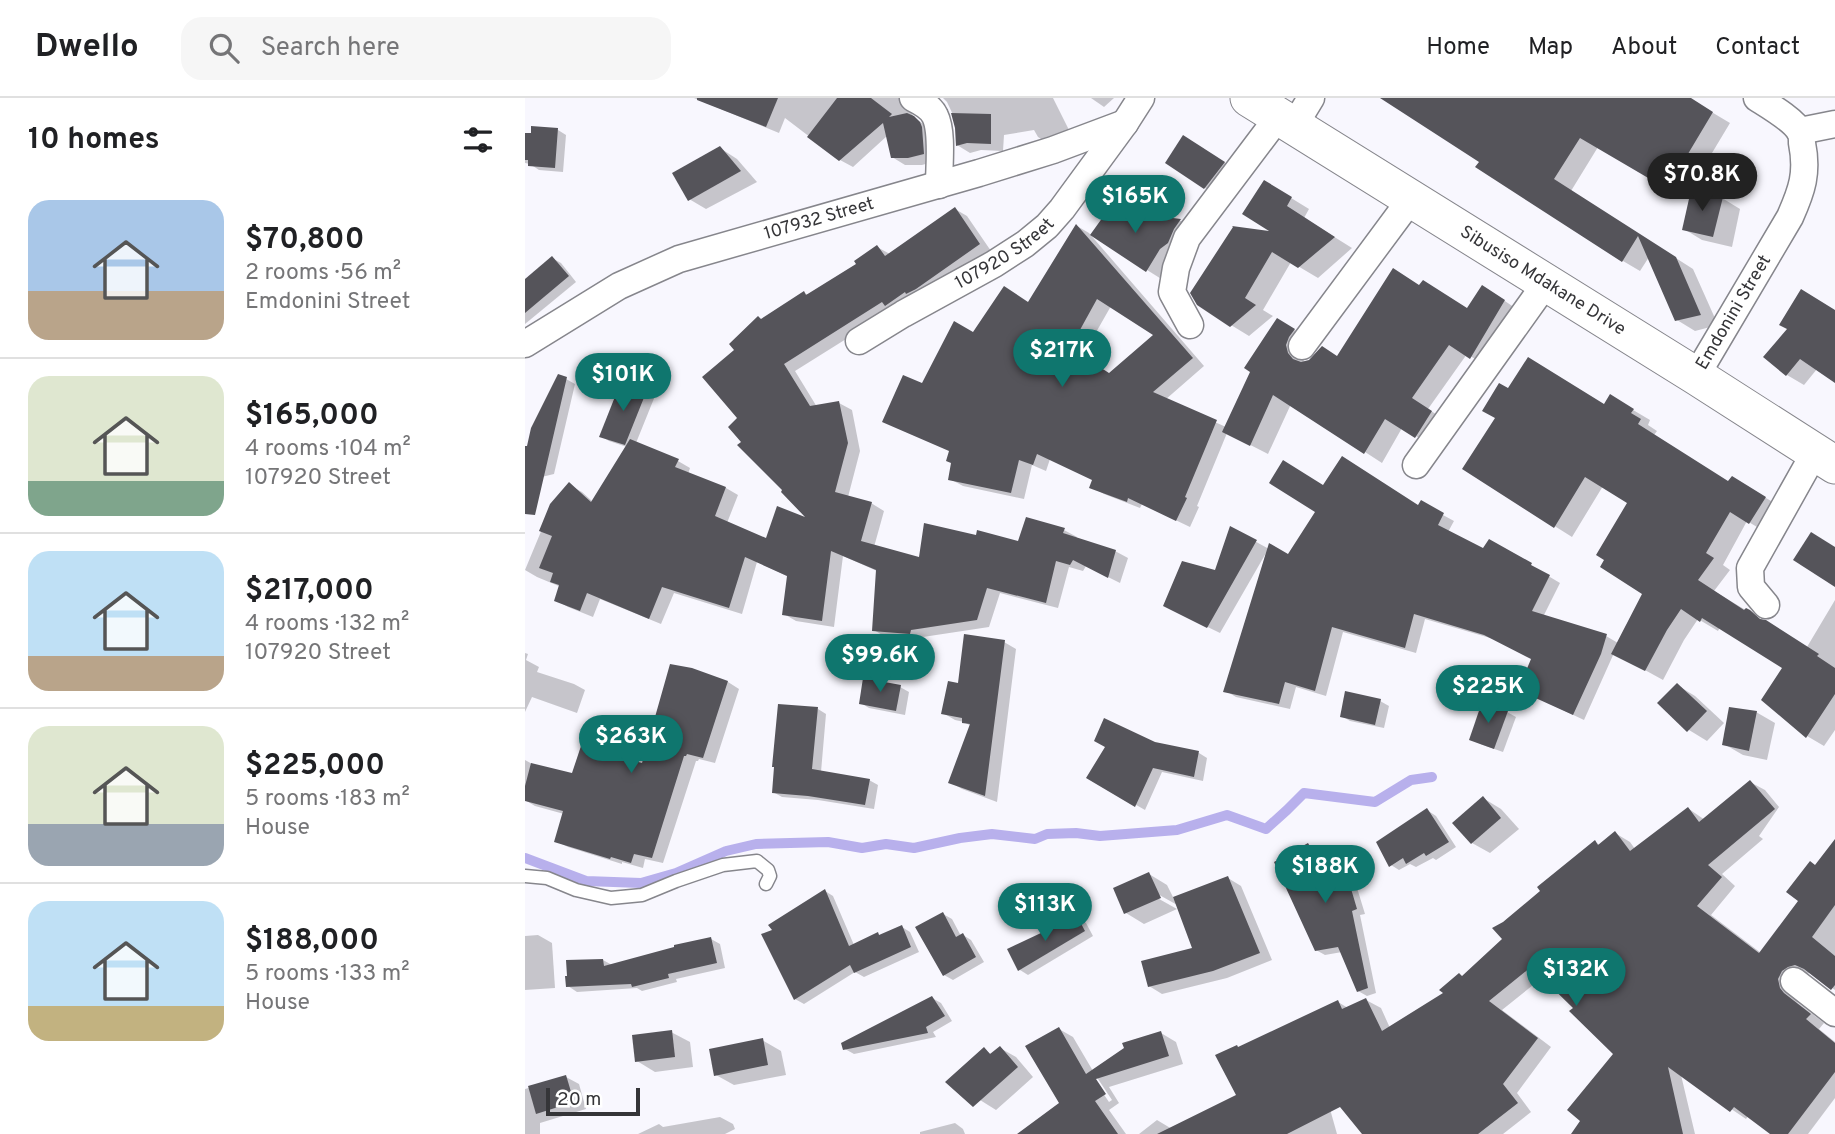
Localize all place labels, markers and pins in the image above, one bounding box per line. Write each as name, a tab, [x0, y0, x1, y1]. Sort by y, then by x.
pin: $70.8K	[1645, 153, 1759, 213]
pin: $165K	[1086, 176, 1184, 235]
pin: $217K	[1013, 330, 1111, 389]
pin: $101K	[574, 354, 672, 413]
pin: $99.6K	[823, 634, 937, 694]
pin: $225K	[1439, 666, 1537, 725]
pin: $263K	[582, 716, 680, 775]
pin: $188K	[1276, 846, 1374, 905]
pin: $113K	[996, 884, 1094, 943]
pin: $132K	[1527, 948, 1625, 1008]

